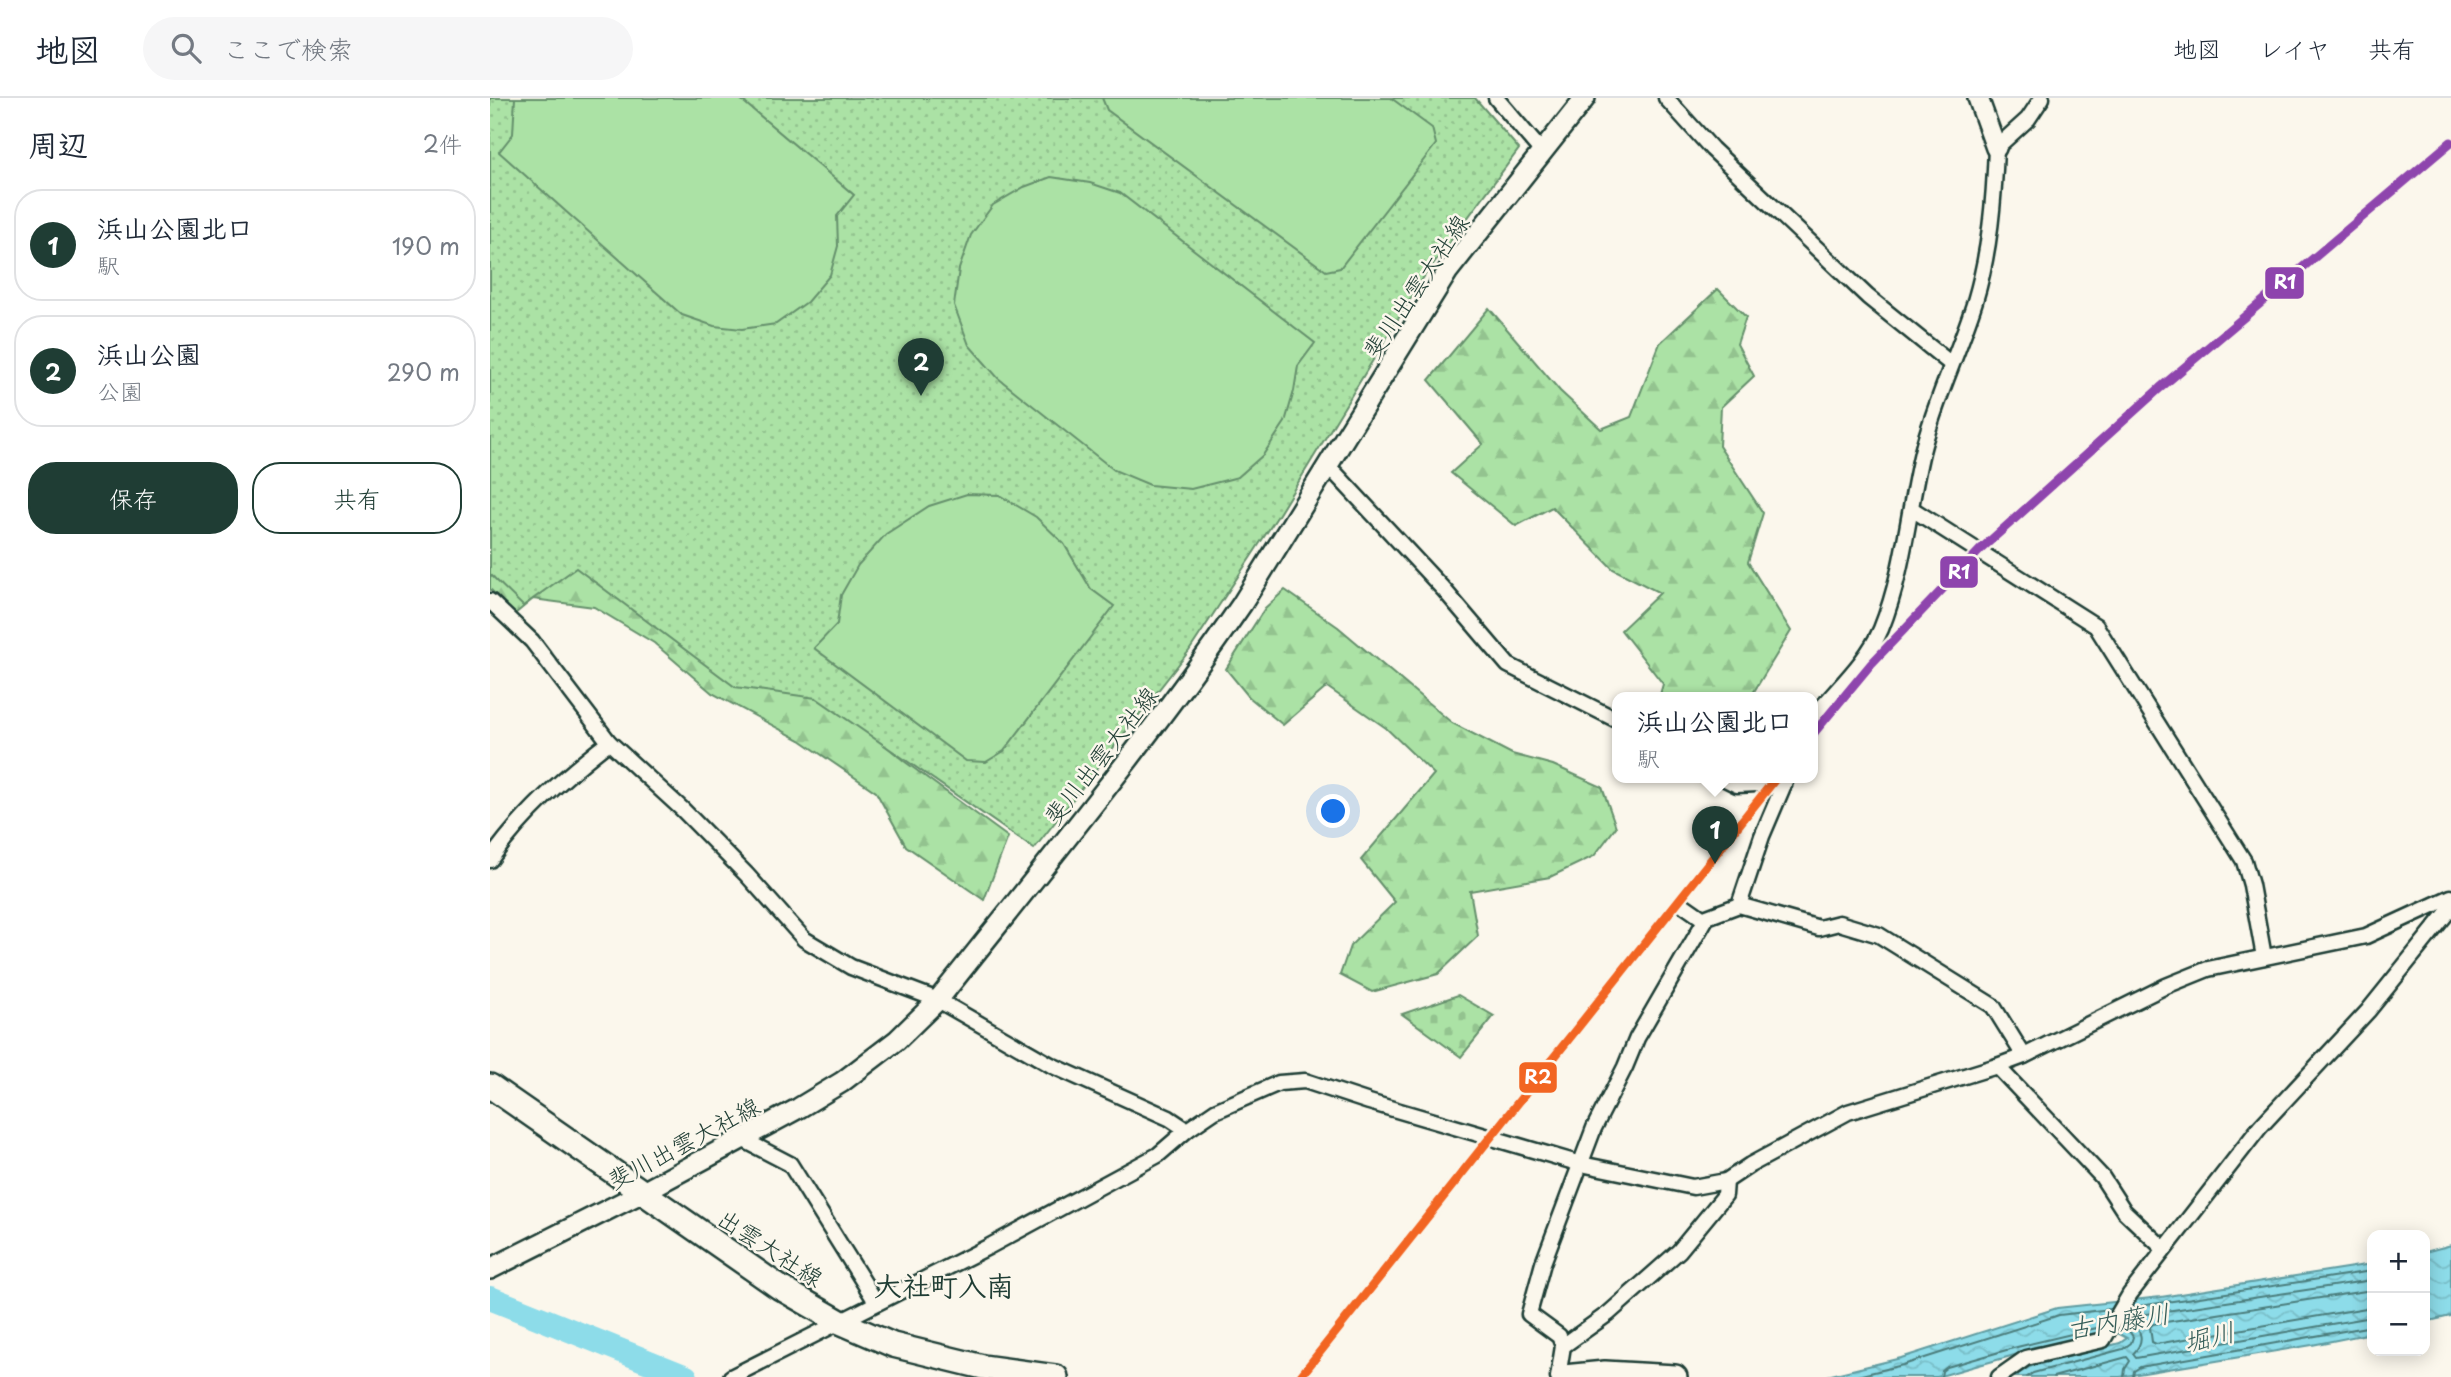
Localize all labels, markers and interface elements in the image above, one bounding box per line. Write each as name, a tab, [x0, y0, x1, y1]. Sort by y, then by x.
search box	[143, 17, 633, 80]
text: 地図	[35, 23, 101, 73]
icon: search	[167, 29, 205, 67]
text: ここで検索	[223, 29, 353, 68]
text: 地図	[2173, 30, 2221, 66]
text: レイヤ	[2259, 30, 2330, 66]
text: 共有	[2368, 30, 2416, 66]
text: 周辺	[28, 121, 88, 166]
text: 2件	[423, 126, 462, 161]
street label: 斐川出雲大社線	[1353, 206, 1477, 366]
text: 浜山公園北口	[97, 208, 253, 247]
text: 1	[48, 228, 59, 263]
text: 190 m	[392, 228, 460, 263]
text: 駅	[97, 247, 120, 282]
line badge: R1	[2264, 266, 2305, 300]
text: R1	[2274, 267, 2296, 295]
text: 浜山公園	[97, 334, 201, 373]
pin: 2	[898, 338, 944, 396]
text: 2	[45, 354, 61, 389]
text: 290 m	[387, 354, 460, 389]
text: 公園	[97, 373, 143, 408]
button: 保存	[28, 462, 238, 534]
button: 共有	[252, 462, 462, 534]
line badge: R1	[1939, 555, 1979, 589]
text: R1	[1948, 557, 1970, 585]
street label: 斐川出雲大社線	[1034, 678, 1166, 832]
popup	[1612, 692, 1818, 783]
text: 浜山公園北口	[1637, 701, 1793, 740]
text: 駅	[1637, 740, 1660, 775]
your location	[1316, 794, 1350, 828]
pin: 1	[1692, 806, 1738, 864]
line badge: R2	[1518, 1061, 1558, 1094]
text: R2	[1524, 1062, 1552, 1090]
street label: 斐川出雲大社線	[600, 1087, 766, 1197]
street label: 出雲大社線	[711, 1199, 831, 1295]
map controls	[2367, 1230, 2430, 1356]
button: +	[2367, 1230, 2430, 1293]
district label: 大社町入南	[874, 1263, 1014, 1306]
water label: 古内藤川	[2064, 1293, 2172, 1347]
button: −	[2367, 1293, 2430, 1356]
water label: 堀川	[2179, 1311, 2239, 1361]

